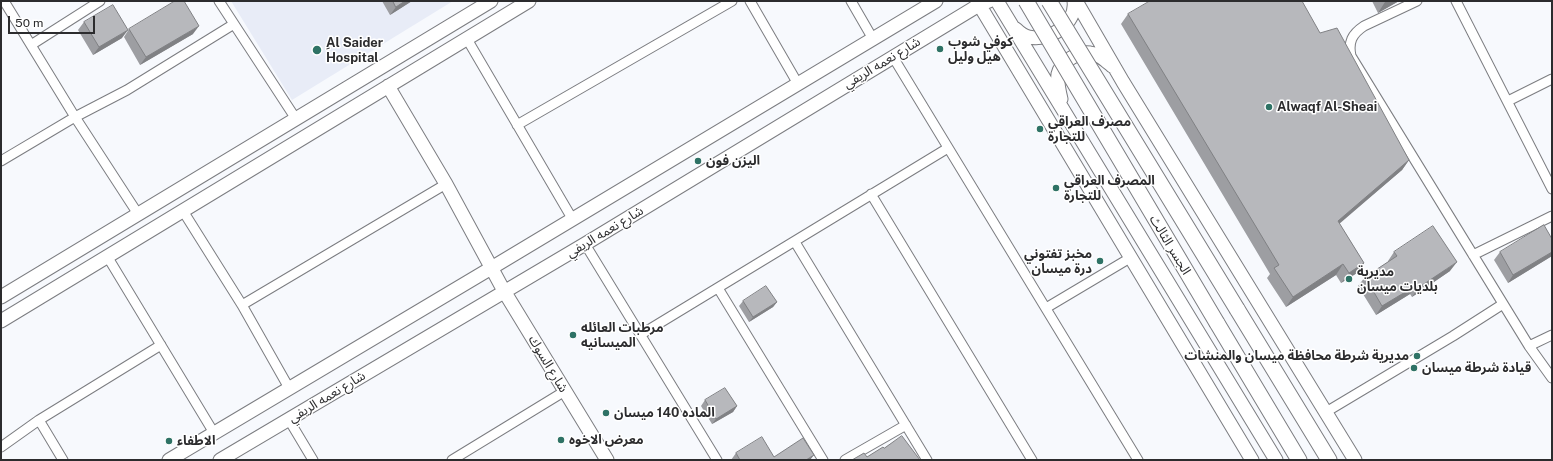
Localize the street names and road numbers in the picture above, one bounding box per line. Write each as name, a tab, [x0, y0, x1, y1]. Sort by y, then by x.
street label: شارع نعمه الريفي	[841, 34, 923, 92]
street label: شارع نعمه الريفي	[564, 203, 646, 261]
street label: الجسر الثالث	[1146, 212, 1194, 278]
street label: شارع السوك	[525, 333, 571, 395]
street label: شارع نعمه الريفي	[286, 368, 368, 426]

